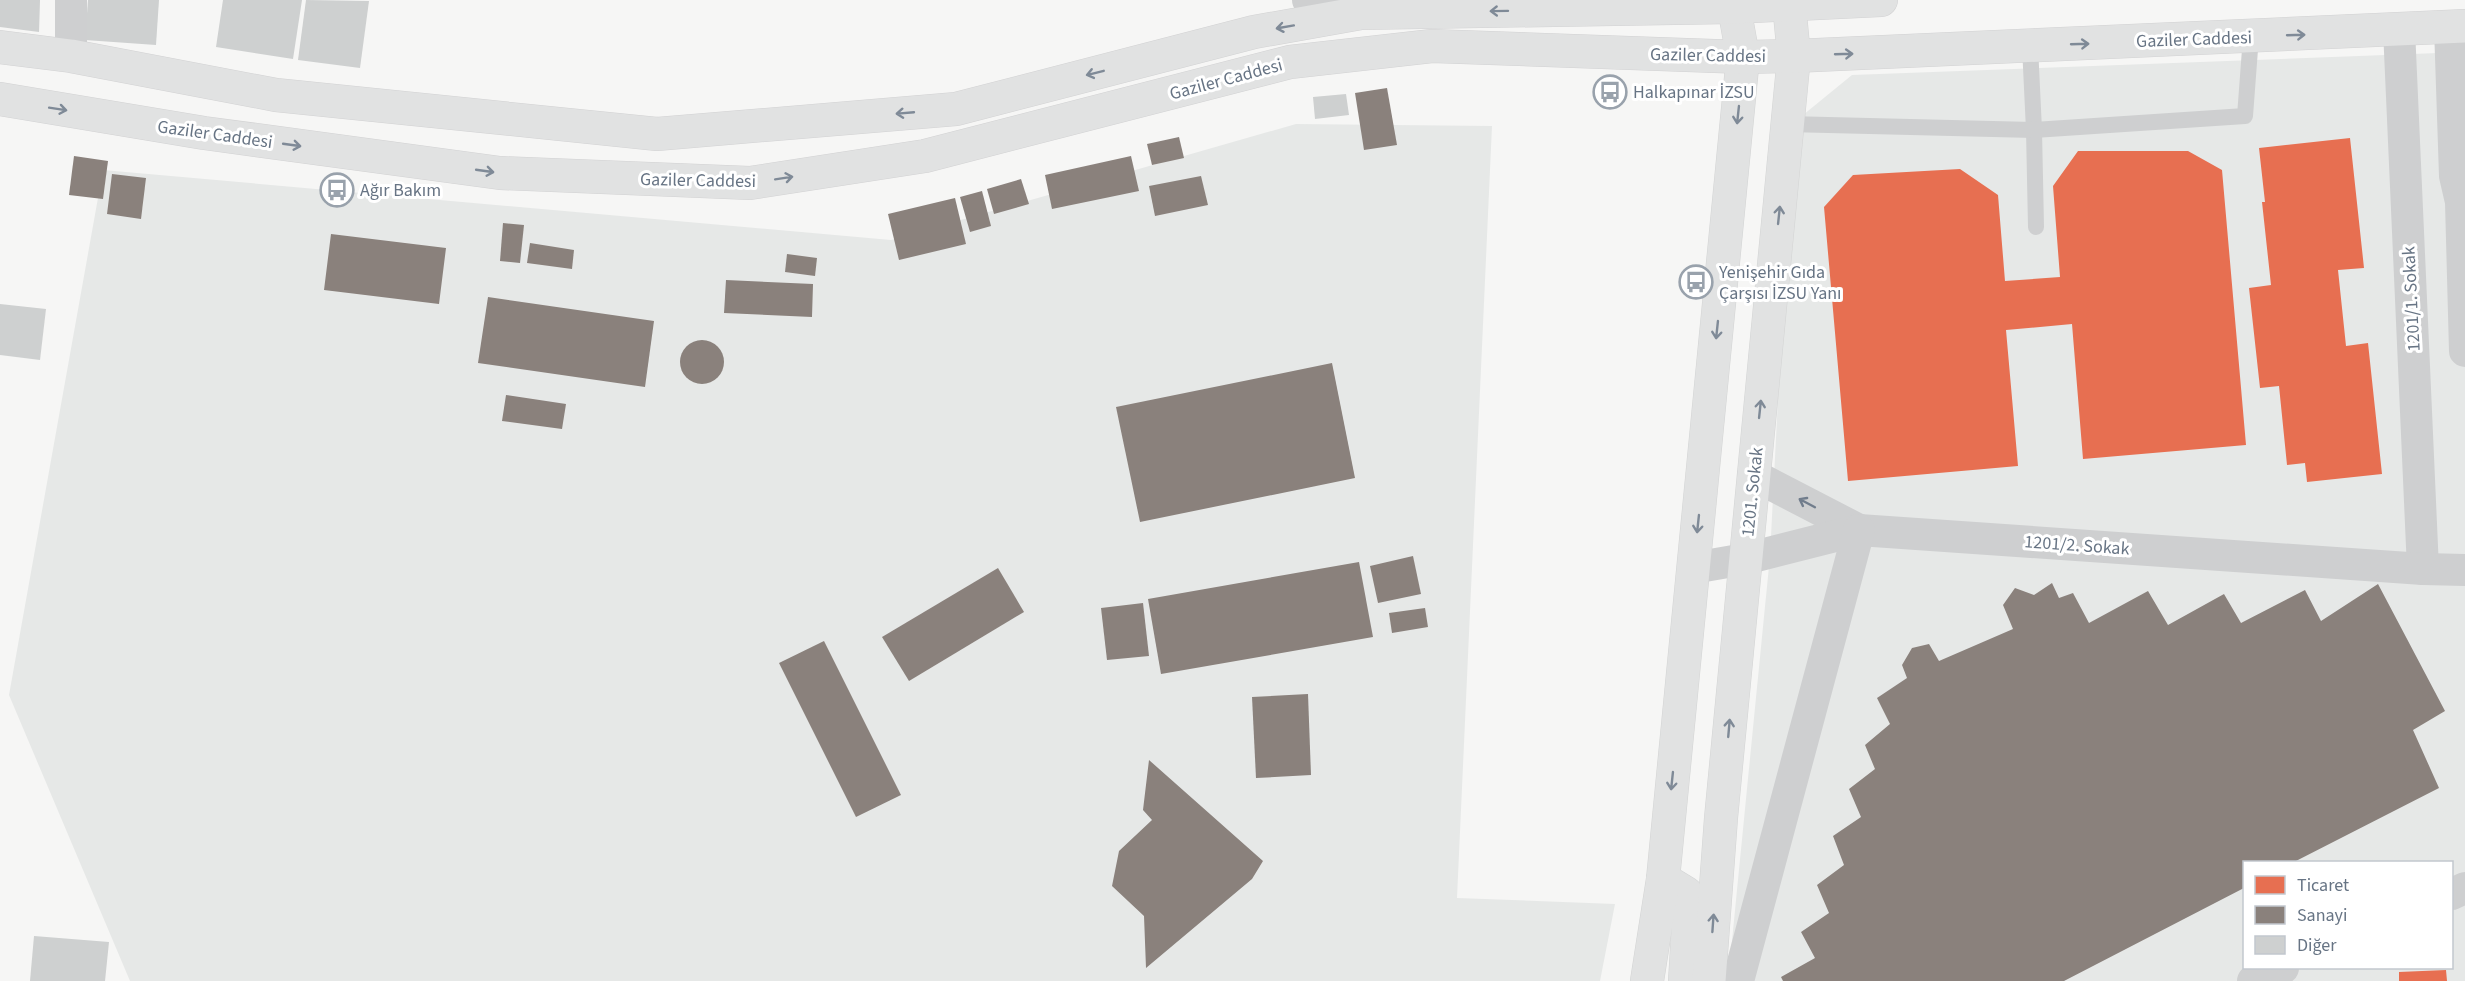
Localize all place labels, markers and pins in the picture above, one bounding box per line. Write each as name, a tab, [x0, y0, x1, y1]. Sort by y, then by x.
bus stop icon: Halkapınar İZSU	[1592, 74, 1628, 110]
place label: Halkapınar İZSU	[1633, 80, 1755, 105]
bus stop icon: Ağır Bakım	[319, 172, 355, 208]
place label: Ağır Bakım	[360, 178, 441, 203]
place label: Yenişehir Gıda Çarşısı İZSU Yanı	[1718, 260, 1842, 306]
bus stop icon: Yenişehir Gıda Çarşısı İZSU Yanı	[1678, 264, 1714, 300]

